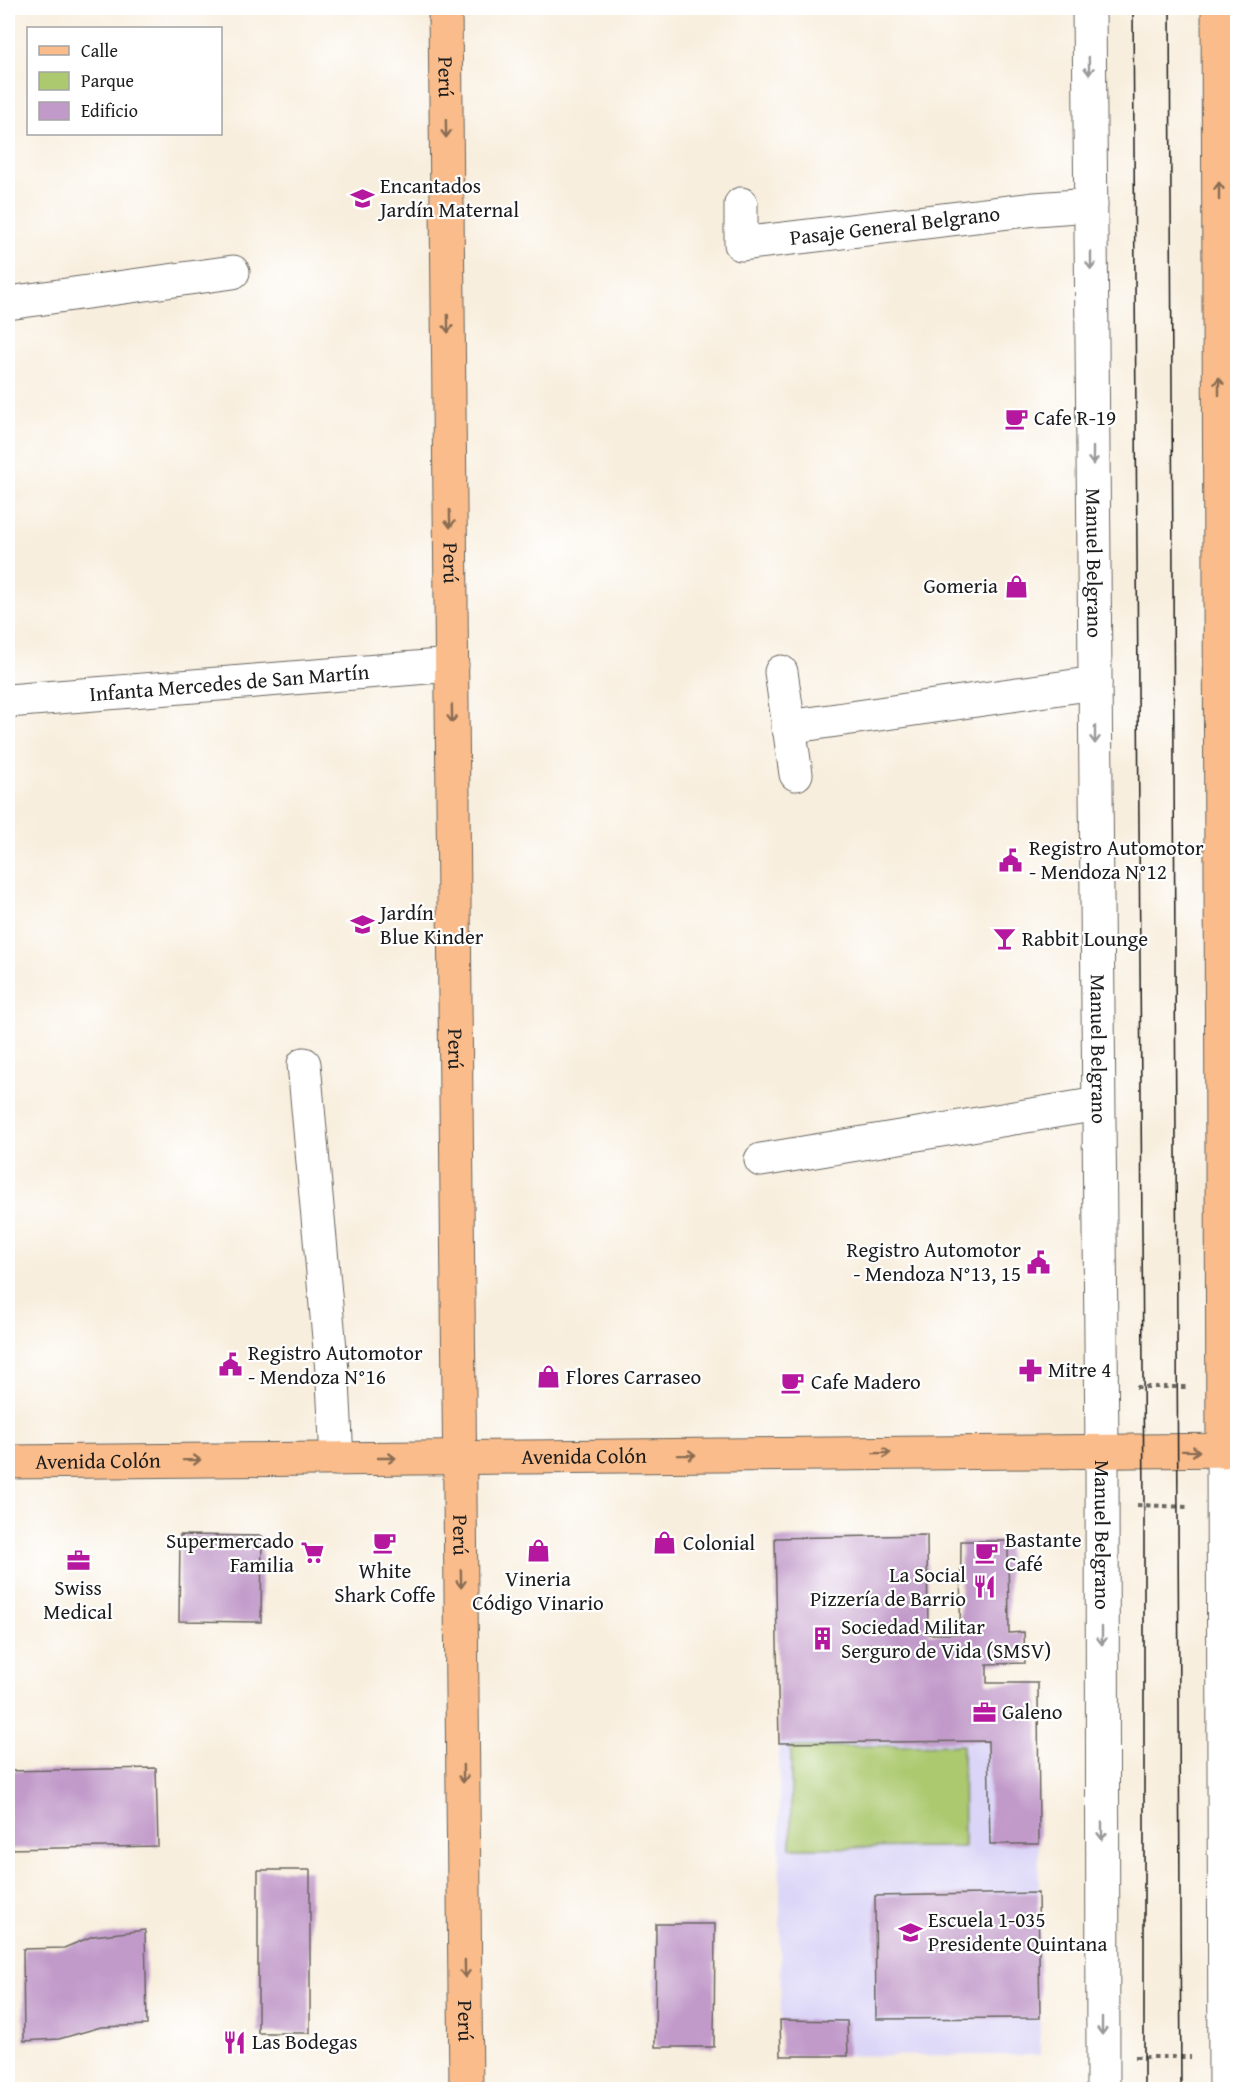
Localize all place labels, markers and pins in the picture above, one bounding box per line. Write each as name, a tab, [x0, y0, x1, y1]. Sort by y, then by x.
place label: Encantados Jardín Maternal	[377, 170, 519, 225]
school or university icon: Encantados Jardín Maternal	[349, 185, 375, 211]
place label: Cafe R-19	[1034, 402, 1116, 433]
cafe icon: Cafe R-19	[1003, 405, 1029, 431]
place label: Gomeria	[923, 570, 998, 601]
shop icon: Gomeria	[1003, 573, 1029, 599]
place label: Registro Automotor - Mendoza N°12	[1029, 832, 1204, 887]
public building icon: Registro Automotor - Mendoza N°12	[998, 847, 1024, 873]
place label: Jardín Blue Kinder	[377, 897, 484, 952]
school or university icon: Jardín Blue Kinder	[349, 912, 375, 938]
place label: Rabbit Lounge	[1022, 923, 1148, 954]
bar icon: Rabbit Lounge	[991, 926, 1017, 952]
place label: Registro Automotor - Mendoza N°13, 15	[846, 1234, 1021, 1289]
public building icon: Registro Automotor - Mendoza N°13, 15	[1026, 1249, 1052, 1275]
place label: Registro Automotor - Mendoza N°16	[248, 1337, 423, 1392]
public building icon: Registro Automotor - Mendoza N°16	[217, 1352, 243, 1378]
place label: Mitre 4	[1048, 1354, 1111, 1385]
pharmacy icon: Mitre 4	[1017, 1357, 1043, 1383]
place label: Flores Carraseo	[566, 1361, 701, 1392]
shop icon: Flores Carraseo	[535, 1364, 561, 1390]
place label: Cafe Madero	[811, 1366, 921, 1397]
cafe icon: Cafe Madero	[780, 1369, 806, 1395]
place label: Bastante Café	[1005, 1524, 1082, 1579]
place label: Supermercado Familia	[166, 1525, 294, 1580]
place label: Colonial	[683, 1527, 755, 1558]
cafe icon: White Shark Coffe	[372, 1530, 398, 1556]
shop icon: Colonial	[652, 1530, 678, 1556]
shop icon: Vineria Código Vinario	[525, 1538, 551, 1564]
cafe icon: Bastante Café	[974, 1539, 1000, 1565]
supermarket icon: Supermercado Familia	[299, 1540, 325, 1566]
office icon: Swiss Medical	[65, 1547, 91, 1573]
place label: White Shark Coffe	[334, 1555, 436, 1610]
place label: La Social Pizzería de Barrio	[810, 1559, 966, 1614]
place label: Vineria Código Vinario	[472, 1563, 604, 1618]
place label: Swiss Medical	[43, 1572, 113, 1627]
restaurant icon: La Social Pizzería de Barrio	[971, 1574, 997, 1600]
place label: Sociedad Militar Serguro de Vida (SMSV)	[841, 1611, 1051, 1666]
building icon: Sociedad Militar Serguro de Vida (SMSV)	[810, 1626, 836, 1652]
place label: Galeno	[1002, 1696, 1063, 1727]
office icon: Galeno	[971, 1699, 997, 1725]
place label: Escuela 1-035 Presidente Quintana	[928, 1904, 1107, 1959]
school or university icon: Escuela 1-035 Presidente Quintana	[897, 1919, 923, 1945]
place label: Las Bodegas	[252, 2026, 358, 2057]
restaurant icon: Las Bodegas	[221, 2029, 247, 2055]

